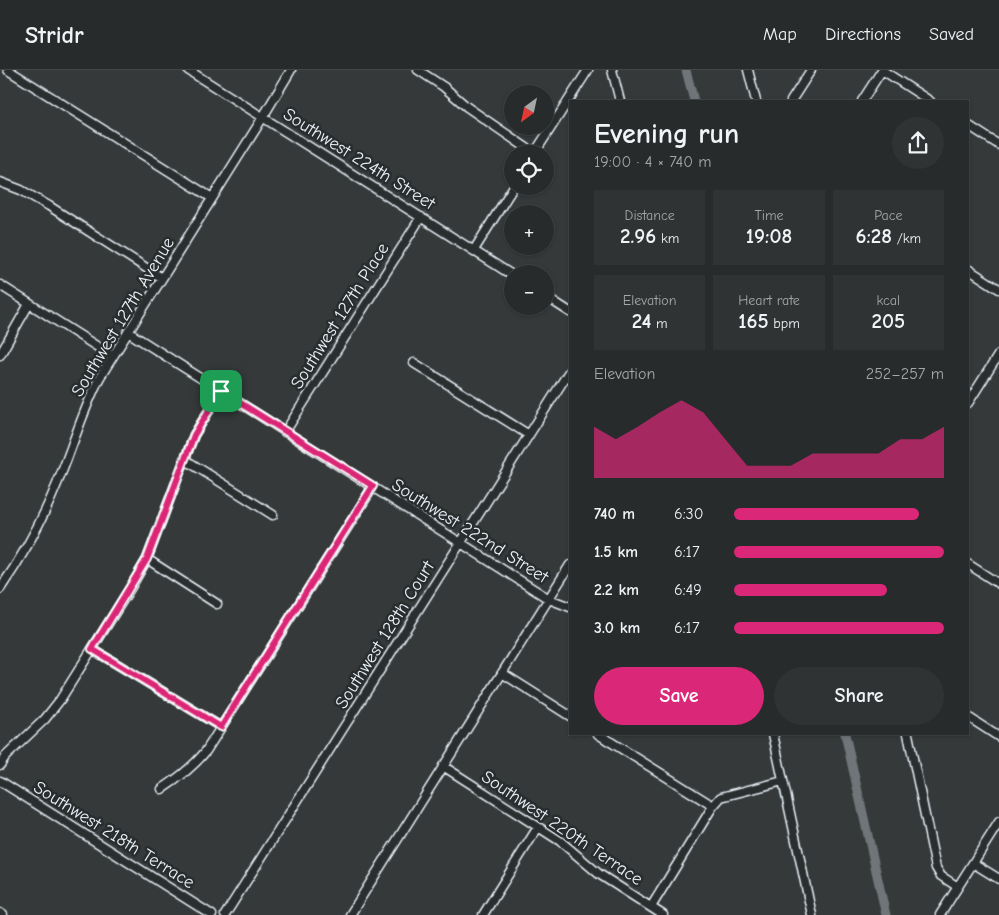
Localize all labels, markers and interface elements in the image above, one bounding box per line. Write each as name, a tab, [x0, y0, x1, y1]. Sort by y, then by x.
text: Stridr	[25, 21, 84, 49]
text: Map	[763, 24, 797, 45]
text: Directions	[825, 24, 901, 45]
text: Saved	[929, 24, 974, 45]
north arrow	[504, 85, 554, 135]
map controls	[504, 85, 554, 315]
street label: Southwest 224th Street	[279, 104, 439, 215]
button: share	[892, 117, 944, 169]
text: Evening run	[594, 118, 739, 150]
button: locate	[504, 145, 554, 195]
text: 19:00 · 4 × 740 m	[594, 153, 712, 171]
button: +	[504, 205, 554, 255]
text: Distance	[625, 207, 675, 224]
text: Time	[754, 207, 784, 224]
text: Pace	[874, 207, 902, 224]
text: 2.96	[620, 224, 656, 248]
text: 19:08	[746, 224, 792, 248]
text: 6:28	[855, 224, 892, 248]
text: km	[656, 230, 679, 247]
text: /km	[892, 230, 921, 247]
street label: Southwest 127th Avenue	[67, 234, 179, 400]
street label: Southwest 127th Place	[286, 239, 394, 393]
button: −	[504, 265, 554, 315]
text: Elevation	[623, 292, 676, 309]
text: Heart rate	[738, 292, 800, 309]
text: kcal	[877, 292, 900, 309]
text: 24	[632, 309, 651, 333]
text: 165	[738, 309, 769, 333]
text: 205	[872, 309, 905, 333]
text: m	[651, 315, 668, 332]
text: bpm	[769, 315, 800, 332]
text: Elevation	[594, 365, 655, 383]
text: 252–257 m	[866, 365, 944, 383]
pin	[200, 370, 242, 412]
icon: arrive	[207, 377, 235, 405]
street label: Southwest 222nd Street	[388, 474, 553, 588]
text: 740 m	[594, 505, 635, 523]
text: 6:30	[674, 505, 703, 523]
text: 1.5 km	[594, 543, 638, 561]
text: 6:17	[674, 543, 699, 561]
street label: Southwest 128th Court	[331, 557, 439, 713]
text: 2.2 km	[594, 581, 639, 599]
text: 6:49	[674, 581, 702, 599]
text: 3.0 km	[594, 619, 640, 637]
text: 6:17	[674, 619, 699, 637]
button: Save	[594, 667, 764, 725]
button: Share	[774, 667, 944, 725]
street label: Southwest 220th Terrace	[477, 766, 647, 890]
street label: Southwest 218th Terrace	[30, 777, 198, 893]

